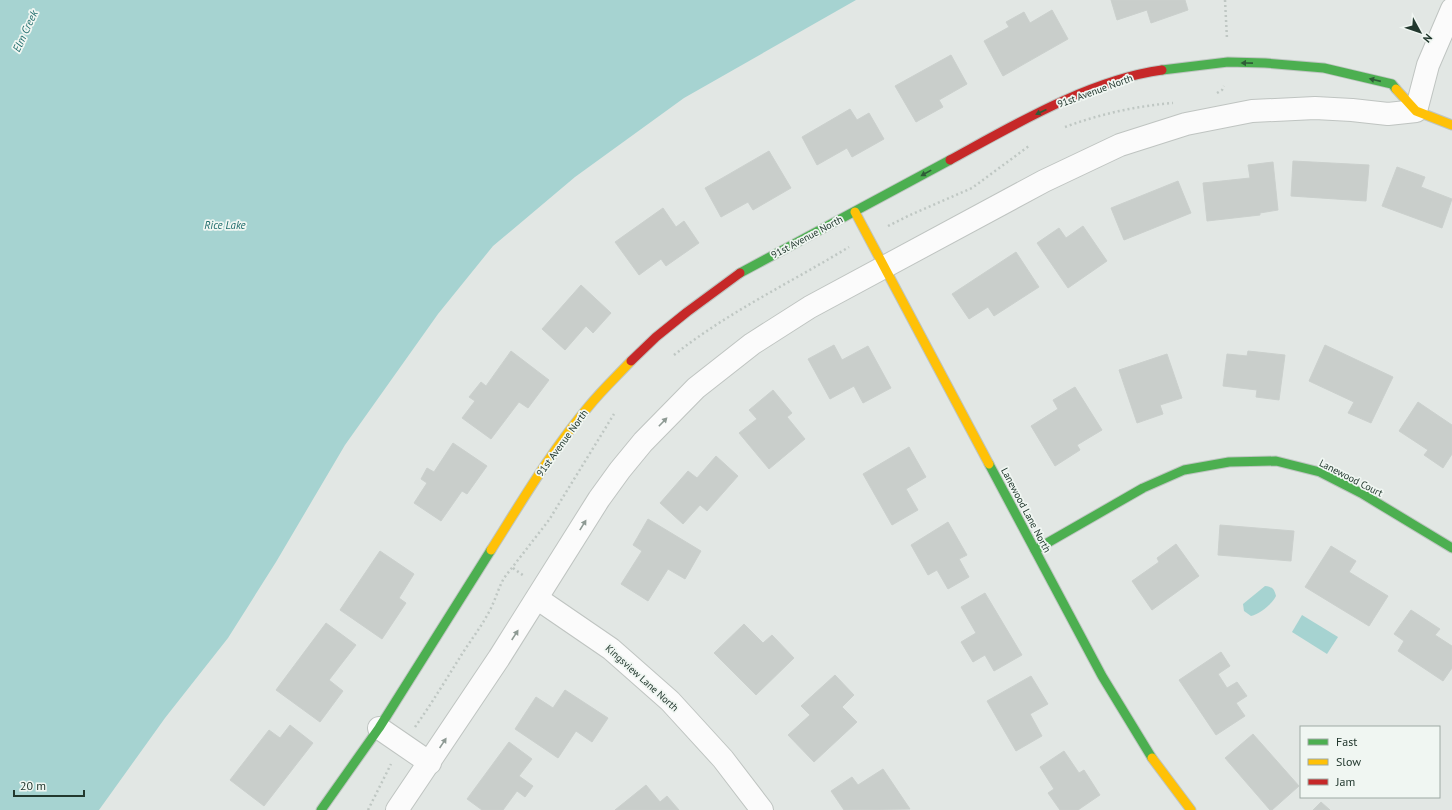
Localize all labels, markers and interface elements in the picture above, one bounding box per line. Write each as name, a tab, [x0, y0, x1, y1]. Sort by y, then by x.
water label: Elm Creek	[9, 7, 41, 54]
north arrow	[1400, 12, 1440, 52]
text: N	[1420, 31, 1435, 46]
one-way arrow	[1240, 60, 1253, 66]
street label: 91st Avenue North	[1055, 71, 1135, 111]
one-way arrow	[1369, 77, 1381, 83]
one-way arrow	[1035, 109, 1046, 115]
one-way arrow	[920, 170, 932, 176]
street label: 91st Avenue North	[769, 213, 845, 261]
water label: Rice Lake	[204, 218, 246, 232]
street label: 91st Avenue North	[533, 407, 591, 479]
one-way arrow	[658, 417, 668, 427]
street label: Lanewood Court	[1317, 456, 1385, 500]
street label: Lanewood Lane North	[998, 465, 1054, 555]
one-way arrow	[580, 519, 587, 530]
one-way arrow	[511, 629, 518, 641]
street label: Kingsview Lane North	[603, 642, 681, 714]
legend	[1300, 726, 1440, 798]
text: Fast	[1336, 734, 1357, 749]
one-way arrow	[439, 738, 447, 748]
text: Slow	[1336, 754, 1361, 769]
scale bar	[14, 772, 84, 798]
text: Jam	[1335, 774, 1355, 789]
text: 20 m	[20, 778, 46, 793]

